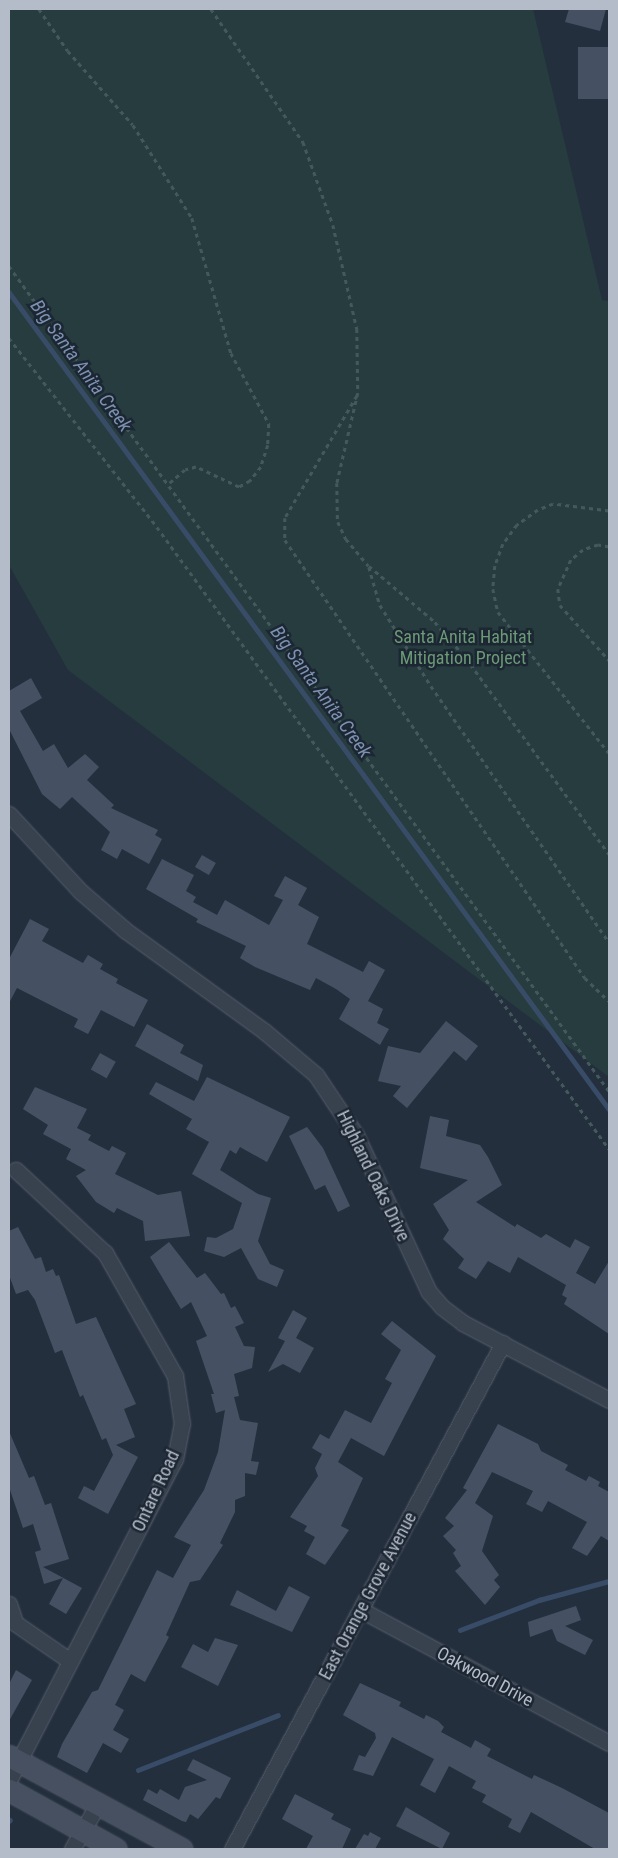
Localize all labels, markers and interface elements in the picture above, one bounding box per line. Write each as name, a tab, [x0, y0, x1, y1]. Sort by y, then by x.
water label: Big Santa Anita Creek	[25, 296, 137, 436]
water label: Big Santa Anita Creek	[265, 622, 377, 762]
park label: Santa Anita Habitat Mitigation Project	[394, 627, 532, 670]
street label: Highland Oaks Drive	[332, 1107, 414, 1245]
street label: Ontare Road	[128, 1447, 184, 1535]
street label: East Orange Grove Avenue	[315, 1508, 421, 1684]
street label: Oakwood Drive	[433, 1643, 537, 1711]

